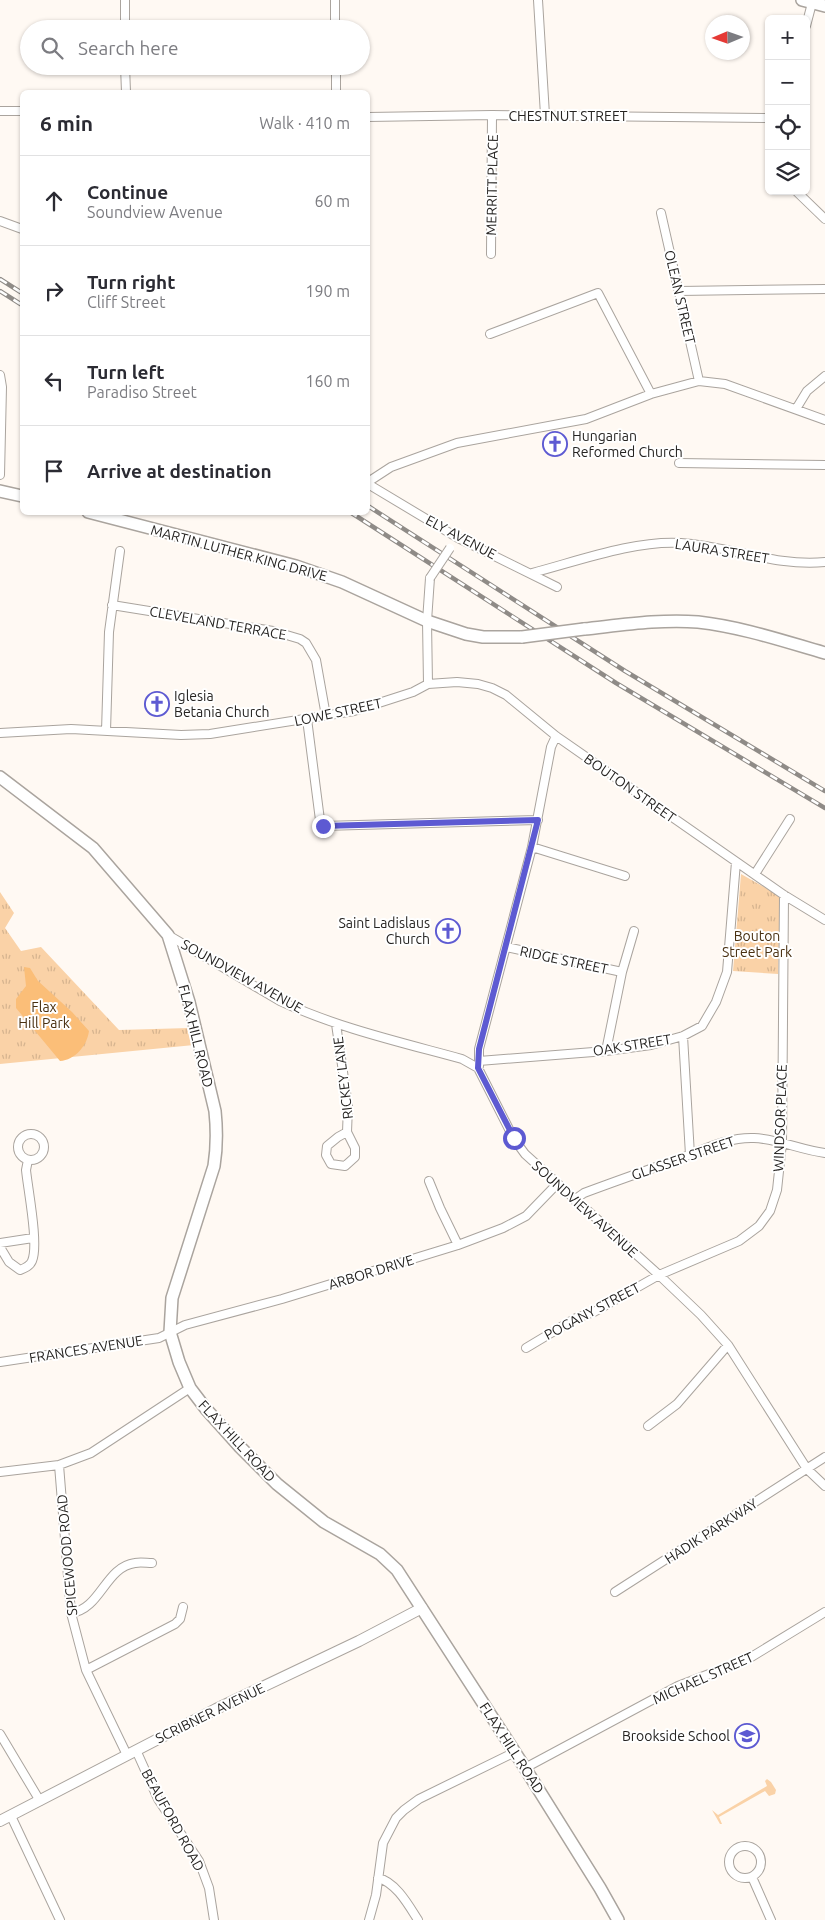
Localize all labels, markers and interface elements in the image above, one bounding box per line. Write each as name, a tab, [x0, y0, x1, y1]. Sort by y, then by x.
north arrow	[705, 15, 750, 60]
map controls	[765, 15, 810, 195]
button: +	[765, 15, 810, 60]
search box	[20, 20, 370, 75]
icon: search	[38, 34, 66, 62]
text: Search here	[78, 37, 178, 59]
button: −	[765, 60, 810, 105]
button: locate	[765, 105, 810, 150]
street label: CHESTNUT STREET	[508, 108, 628, 124]
text: 6 min	[40, 111, 93, 135]
text: Walk · 410 m	[259, 114, 350, 132]
street label: MERRITT PLACE	[483, 134, 501, 236]
button: layers	[765, 150, 810, 195]
text: Continue	[87, 181, 168, 203]
icon: ahead	[40, 187, 68, 215]
text: 60 m	[314, 192, 350, 210]
text: Soundview Avenue	[87, 203, 223, 221]
street label: OLEAN STREET	[661, 249, 699, 346]
text: Turn right	[87, 271, 175, 293]
icon: right	[40, 277, 68, 305]
text: 190 m	[305, 282, 350, 300]
text: Cliff Street	[87, 293, 165, 311]
text: Turn left	[87, 361, 165, 383]
icon: left	[40, 367, 68, 395]
text: 160 m	[305, 372, 350, 390]
text: Paradiso Street	[87, 383, 197, 401]
place label: Hungarian Reformed Church	[572, 428, 683, 460]
church icon: Hungarian Reformed Church	[542, 431, 568, 457]
icon: arrive	[40, 457, 68, 485]
text: Arrive at destination	[87, 460, 272, 482]
street label: ELY AVENUE	[423, 512, 499, 562]
street label: MARTIN LUTHER KING DRIVE	[149, 522, 329, 584]
street label: LAURA STREET	[674, 536, 770, 566]
street label: CLEVELAND TERRACE	[148, 603, 288, 643]
place label: Iglesia Betania Church	[174, 688, 269, 720]
church icon: Iglesia Betania Church	[144, 691, 170, 717]
street label: LOWE STREET	[293, 695, 383, 729]
street label: BOUTON STREET	[581, 750, 679, 826]
route end	[312, 815, 335, 838]
place label: Saint Ladislaus Church	[338, 915, 430, 947]
church icon: Saint Ladislaus Church	[435, 918, 461, 944]
park label: Bouton Street Park	[722, 928, 792, 960]
street label: SOUNDVIEW AVENUE	[178, 936, 306, 1016]
street label: RIDGE STREET	[518, 943, 610, 977]
street label: FLAX HILL ROAD	[175, 983, 217, 1089]
park label: Flax Hill Park	[18, 999, 70, 1031]
street label: OAK STREET	[592, 1031, 672, 1059]
street label: RICKEY LANE	[330, 1036, 356, 1120]
street label: WINDSOR PLACE	[770, 1064, 790, 1172]
route start	[503, 1127, 526, 1150]
street label: GLASSER STREET	[629, 1133, 737, 1183]
street label: SOUNDVIEW AVENUE	[529, 1157, 641, 1261]
street label: ARBOR DRIVE	[326, 1251, 416, 1293]
street label: POGANY STREET	[541, 1279, 643, 1343]
street label: FRANCES AVENUE	[28, 1332, 144, 1366]
street label: FLAX HILL ROAD	[195, 1397, 279, 1485]
street label: SPICEWOOD ROAD	[54, 1493, 80, 1616]
street label: HADIK PARKWAY	[662, 1495, 760, 1567]
street label: MICHAEL STREET	[650, 1649, 756, 1707]
street label: SCRIBNER AVENUE	[153, 1680, 267, 1746]
street label: FLAX HILL ROAD	[477, 1699, 547, 1797]
school or university icon: Brookside School	[734, 1723, 760, 1749]
place label: Brookside School	[622, 1728, 730, 1744]
street label: BEAUFORD ROAD	[138, 1766, 208, 1874]

